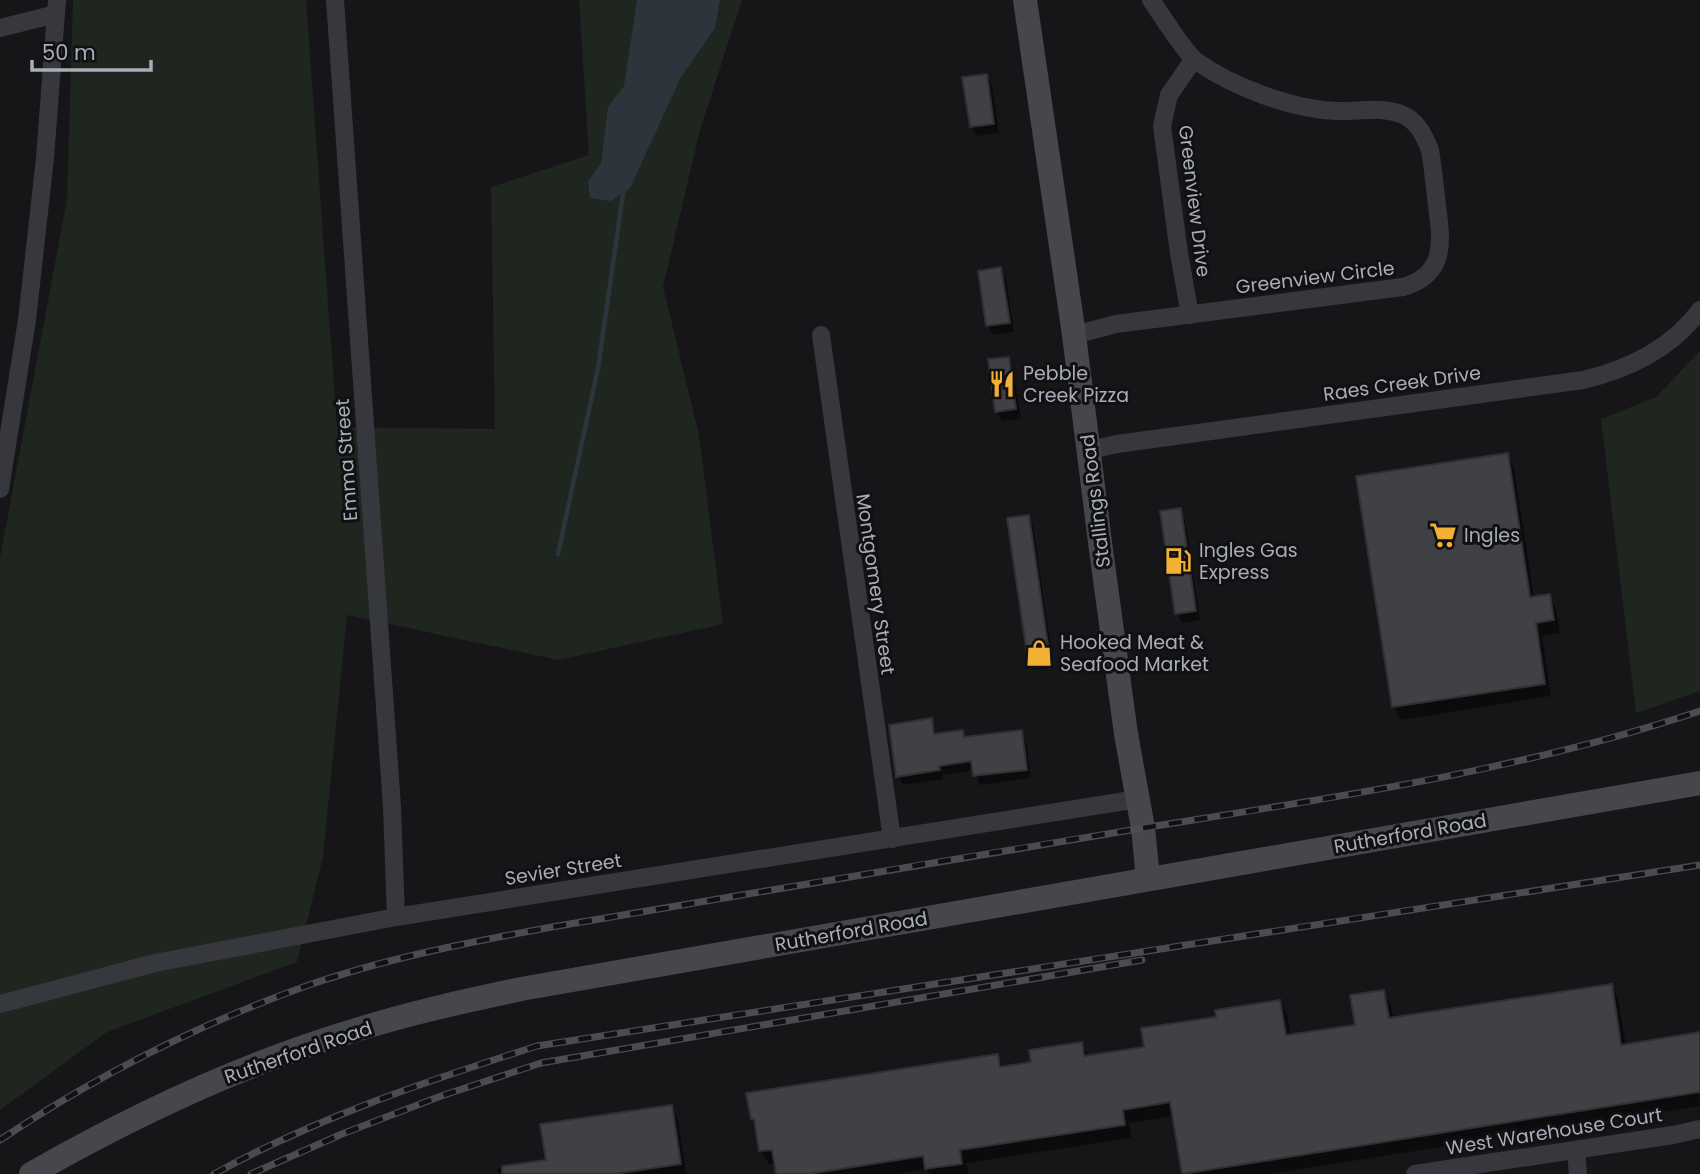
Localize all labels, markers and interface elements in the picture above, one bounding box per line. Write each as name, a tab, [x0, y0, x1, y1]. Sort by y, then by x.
scale bar	[32, 28, 150, 72]
text: 50 m	[42, 38, 96, 67]
street label: Greenview Drive	[1172, 123, 1217, 279]
street label: Greenview Circle	[1234, 254, 1396, 301]
street label: Raes Creek Drive	[1321, 359, 1483, 408]
place label: Pebble Creek Pizza	[1023, 360, 1129, 409]
restaurant icon: Pebble Creek Pizza	[987, 369, 1017, 399]
street label: Emma Street	[329, 398, 364, 522]
street label: Stallings Road	[1074, 433, 1117, 569]
street label: Montgomery Street	[849, 492, 902, 676]
supermarket icon: Ingles	[1428, 520, 1458, 550]
place label: Ingles	[1464, 522, 1520, 549]
place label: Ingles Gas Express	[1199, 537, 1298, 586]
fuel station icon: Ingles Gas Express	[1163, 546, 1193, 576]
place label: Hooked Meat & Seafood Market	[1060, 629, 1209, 678]
shop icon: Hooked Meat & Seafood Market	[1024, 638, 1054, 668]
street label: Rutherford Road	[1332, 807, 1488, 860]
street label: Sevier Street	[503, 847, 623, 892]
street label: Rutherford Road	[773, 905, 929, 958]
street label: Rutherford Road	[221, 1015, 376, 1090]
street label: West Warehouse Court	[1444, 1101, 1664, 1162]

